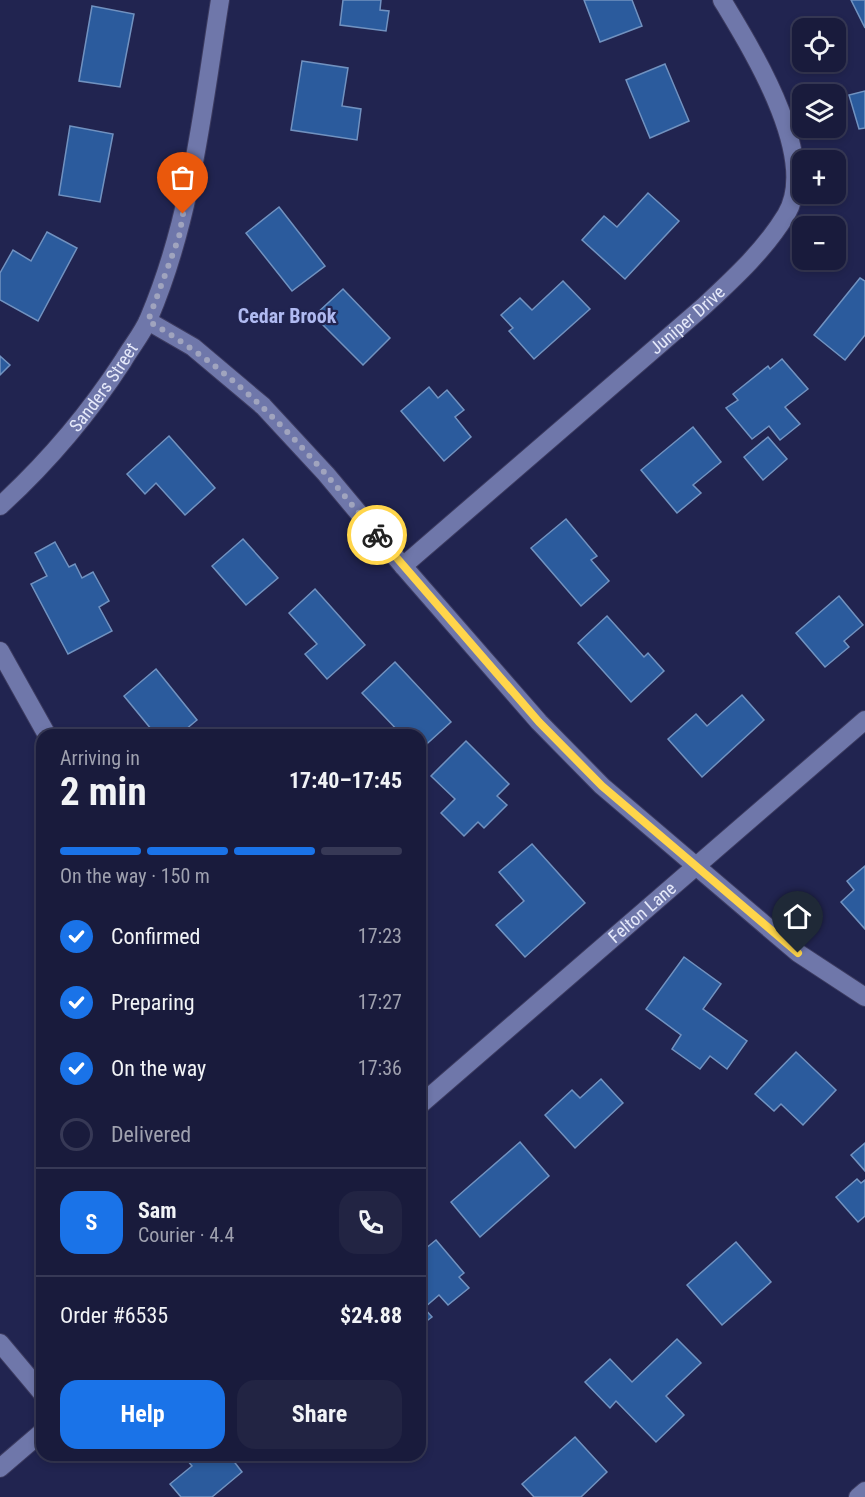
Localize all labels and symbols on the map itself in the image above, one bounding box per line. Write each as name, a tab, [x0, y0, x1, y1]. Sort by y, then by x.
pin	[157, 152, 208, 214]
street label: Juniper Drive	[645, 281, 729, 358]
district label: Cedar Brook	[238, 304, 337, 328]
street label: Sanders Street	[64, 339, 142, 436]
courier	[347, 505, 407, 565]
street label: Felton Lane	[604, 877, 680, 947]
pin	[772, 891, 823, 953]

